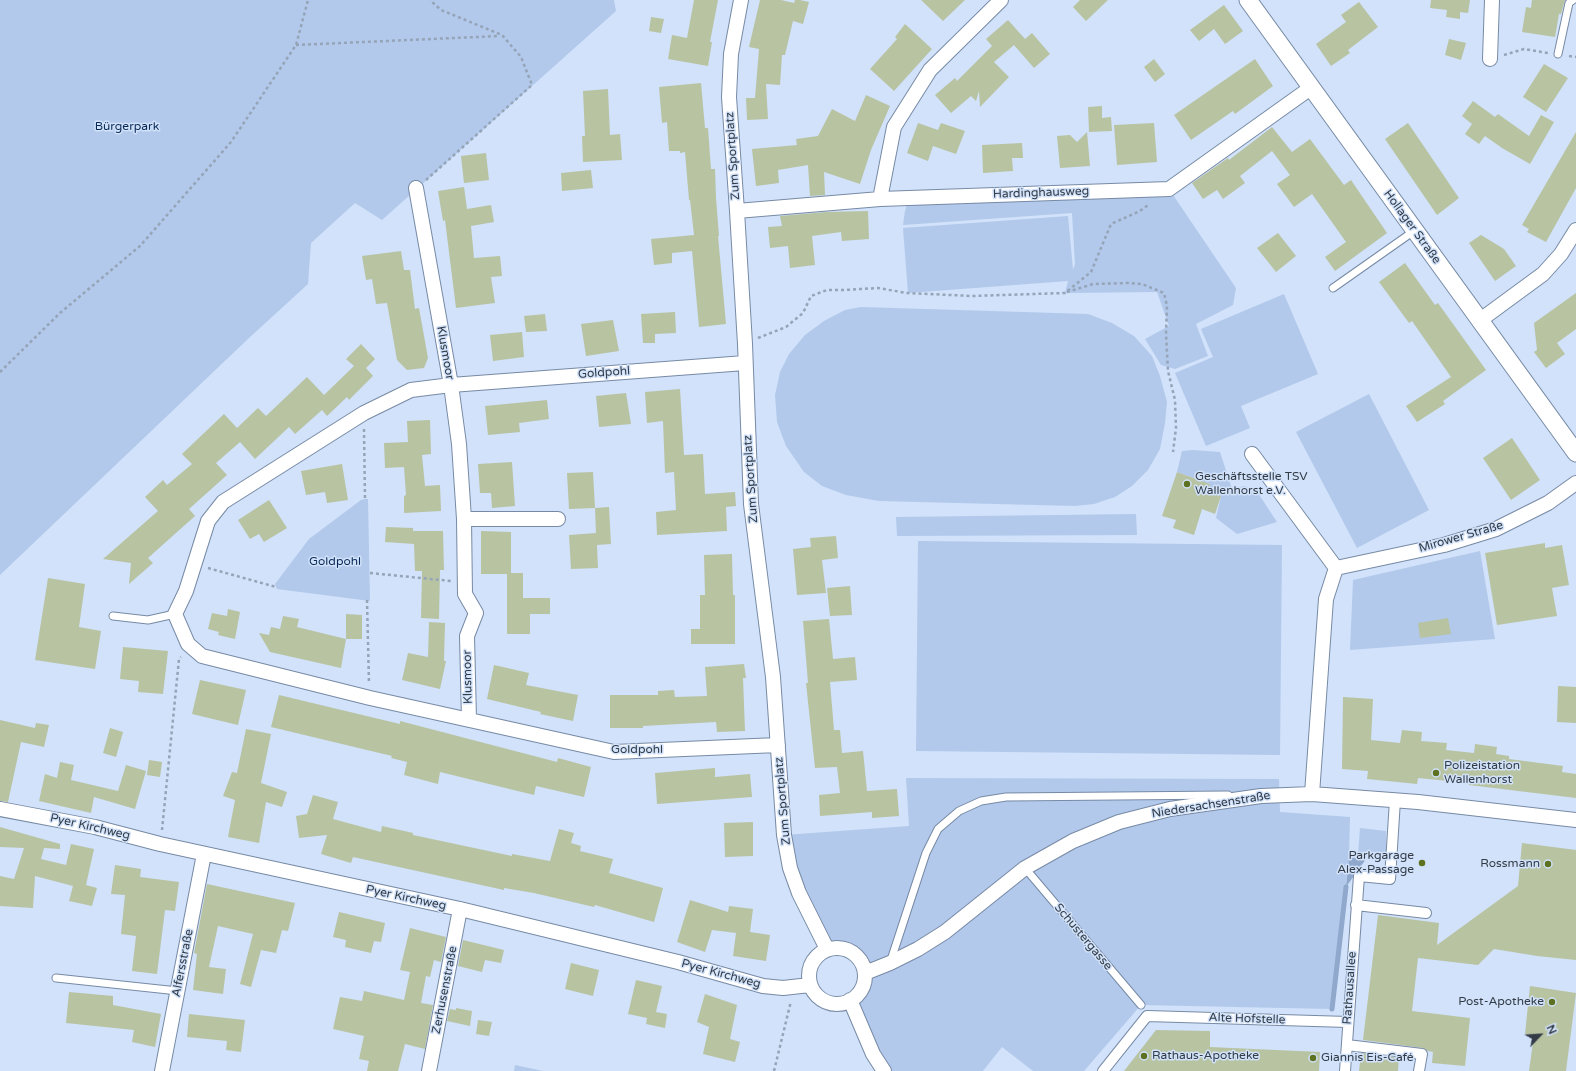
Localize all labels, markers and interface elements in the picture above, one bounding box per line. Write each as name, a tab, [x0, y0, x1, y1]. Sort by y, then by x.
street label: Zum Sportplatz	[723, 112, 743, 200]
park label: Bürgerpark	[95, 120, 159, 134]
street label: Hardinghausweg	[993, 184, 1089, 202]
street label: Hollager Straße	[1380, 187, 1444, 267]
street label: Klusmoor	[433, 325, 457, 381]
street label: Goldpohl	[578, 364, 630, 382]
street label: Zum Sportplatz	[741, 435, 761, 523]
place label: Geschäftsstelle TSV Wallenhorst e.V.	[1195, 470, 1308, 498]
marker: Geschäftsstelle TSV Wallenhorst e.V.	[1182, 479, 1192, 489]
street label: Mirower Straße	[1417, 518, 1505, 556]
park label: Goldpohl	[309, 555, 361, 569]
street label: Klusmoor	[460, 650, 476, 704]
street label: Goldpohl	[611, 743, 663, 757]
street label: Zum Sportplatz	[772, 756, 794, 846]
place label: Polizeistation Wallenhorst	[1444, 759, 1520, 787]
marker: Polizeistation Wallenhorst	[1431, 768, 1441, 778]
street label: Niedersachsenstraße	[1151, 788, 1271, 822]
street label: Pyer Kirchweg	[49, 811, 131, 843]
place label: Parkgarage Alex-Passage	[1337, 849, 1414, 877]
place label: Rossmann	[1480, 857, 1540, 871]
marker: Parkgarage Alex-Passage	[1417, 858, 1427, 868]
marker: Rossmann	[1543, 859, 1553, 869]
street label: Pyer Kirchweg	[365, 882, 447, 914]
street label: Schustergasse	[1051, 901, 1115, 973]
street label: Alfersstraße	[169, 928, 197, 998]
street label: Zerhusenstraße	[429, 945, 461, 1035]
street label: Rathausallee	[1340, 951, 1360, 1025]
street label: Pyer Kirchweg	[680, 956, 762, 992]
place label: Post-Apotheke	[1458, 995, 1544, 1009]
marker: Post-Apotheke	[1547, 997, 1557, 1007]
street label: Alte Hofstelle	[1208, 1010, 1286, 1028]
north arrow	[1520, 1015, 1560, 1055]
text: N	[1544, 1023, 1559, 1036]
place label: Rathaus-Apotheke	[1152, 1049, 1259, 1063]
marker: Rathaus-Apotheke	[1139, 1051, 1149, 1061]
place label: Giannis Eis-Café	[1321, 1051, 1414, 1065]
marker: Giannis Eis-Café	[1308, 1053, 1318, 1063]

